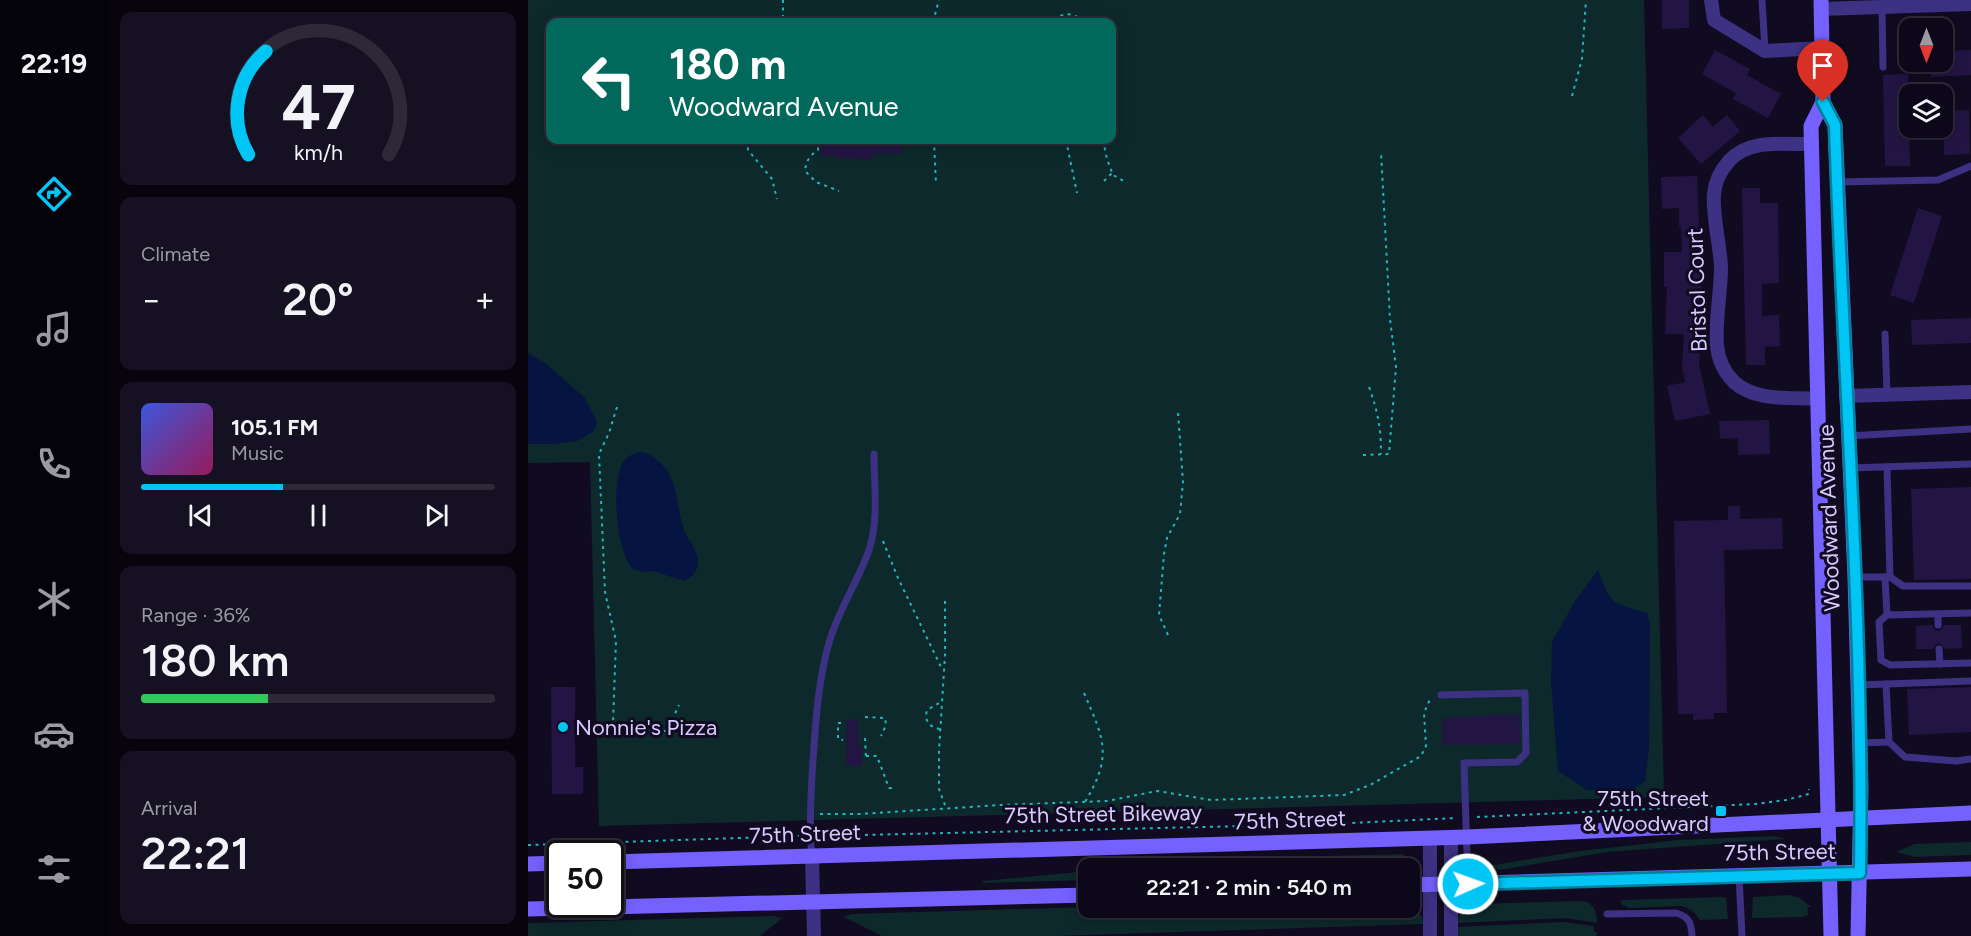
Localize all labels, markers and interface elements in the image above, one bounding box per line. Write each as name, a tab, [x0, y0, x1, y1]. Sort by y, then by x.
north arrow	[1899, 18, 1953, 72]
map controls	[1899, 18, 1953, 138]
text: 180 m	[669, 39, 786, 90]
pin	[1797, 40, 1848, 102]
icon: left	[570, 42, 648, 120]
text: 22:19	[21, 47, 87, 80]
icon: arrive	[1806, 49, 1839, 82]
text: 47	[281, 71, 355, 146]
button: layers	[1899, 84, 1953, 138]
text: Woodward Avenue	[669, 90, 899, 123]
text: km/h	[294, 141, 342, 166]
icon: directions	[33, 173, 75, 215]
street label: Bristol Court	[1681, 227, 1713, 353]
text: Climate	[141, 242, 210, 266]
text: 20°	[282, 272, 354, 326]
text: −	[141, 280, 162, 319]
text: +	[474, 280, 495, 319]
icon: music	[33, 308, 75, 350]
text: 105.1 FM	[231, 414, 318, 441]
street label: Woodward Avenue	[1812, 424, 1846, 612]
text: Music	[231, 441, 284, 465]
icon: phone	[33, 443, 75, 485]
icon: previous	[184, 499, 217, 532]
icon: pause	[302, 499, 335, 532]
icon: next	[420, 499, 453, 532]
icon: climate	[33, 578, 75, 620]
text: Range · 36%	[141, 603, 250, 627]
text: 180 km	[141, 633, 289, 687]
icon: car	[33, 713, 75, 755]
place label: Nonnie's Pizza	[575, 714, 717, 741]
marker: Nonnie's Pizza	[556, 720, 570, 734]
place label: 75th Street & Woodward	[1582, 785, 1709, 837]
text: Arrival	[141, 796, 197, 820]
street label: 75th Street Bikeway	[1004, 799, 1203, 829]
marker: 75th Street & Woodward	[1714, 804, 1728, 818]
street label: 75th Street	[1234, 805, 1346, 835]
street label: 75th Street	[749, 819, 861, 849]
text: 22:21	[141, 826, 250, 880]
street label: 75th Street	[1724, 838, 1836, 866]
speed limit sign: 50	[546, 840, 624, 918]
icon: filters	[33, 848, 75, 890]
position arrow	[1436, 852, 1500, 916]
text: 22:21 · 2 min · 540 m	[1146, 874, 1352, 901]

